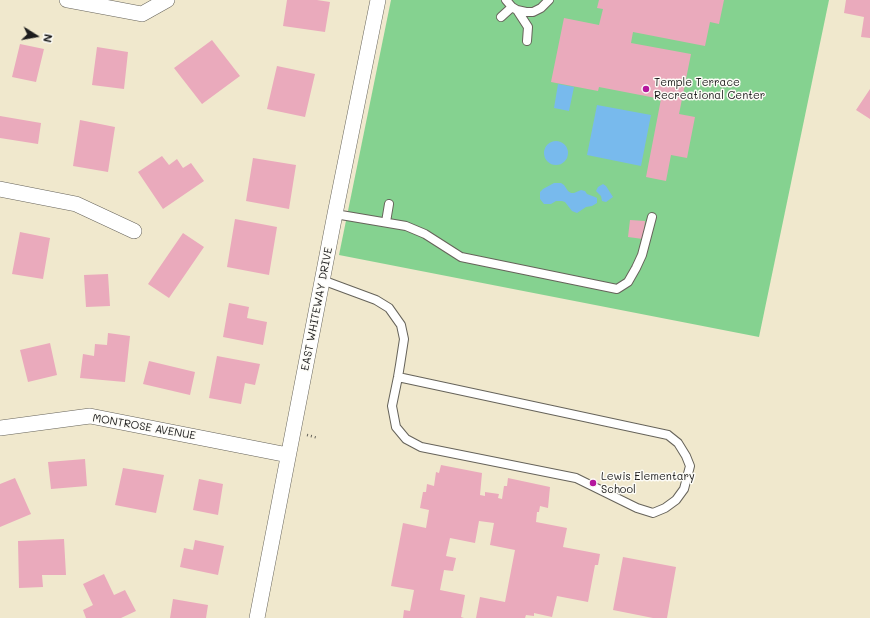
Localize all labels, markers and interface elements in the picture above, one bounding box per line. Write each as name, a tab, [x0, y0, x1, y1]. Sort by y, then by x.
north arrow	[16, 16, 56, 56]
text: N	[40, 33, 56, 44]
place label: Temple Terrace Recreational Center	[654, 76, 765, 102]
marker: Temple Terrace Recreational Center	[641, 84, 651, 94]
street label: EAST WHITEWAY DRIVE	[299, 246, 335, 372]
street label: MONTROSE AVENUE	[91, 411, 197, 443]
place label: Lewis Elementary School	[601, 470, 695, 496]
marker: Lewis Elementary School	[588, 478, 598, 488]

